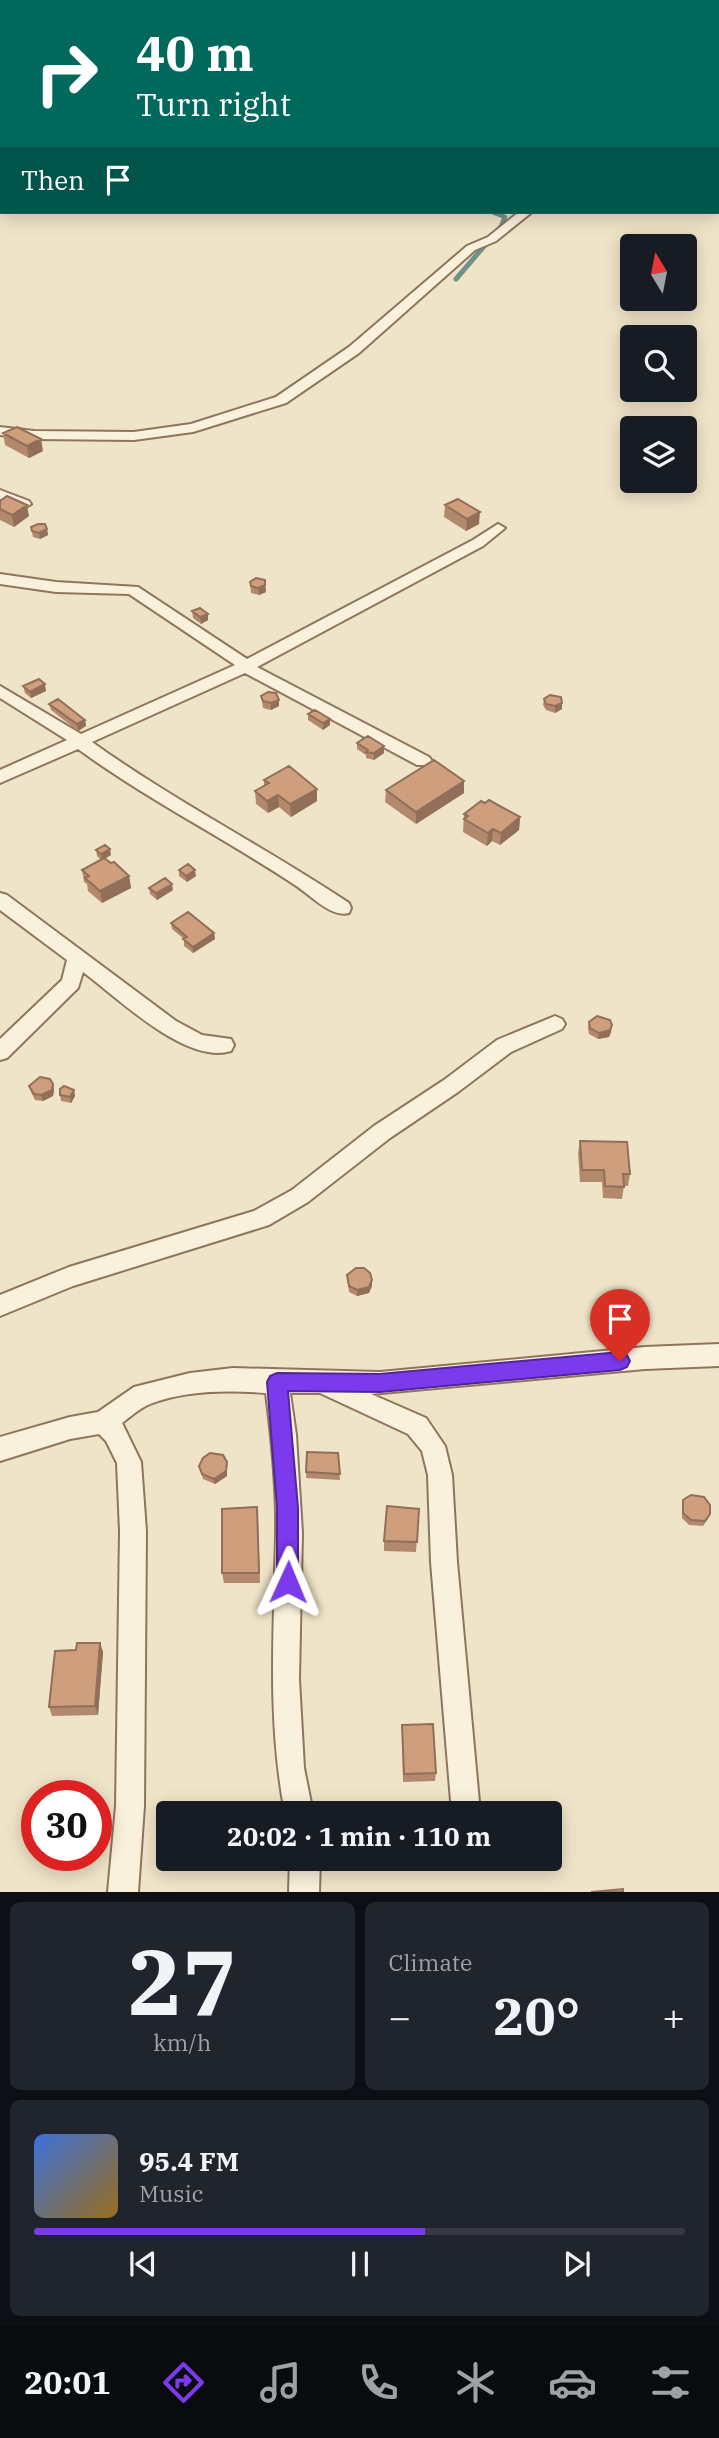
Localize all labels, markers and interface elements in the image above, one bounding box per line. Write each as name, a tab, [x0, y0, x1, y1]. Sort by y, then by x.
text: 40 m	[136, 21, 254, 84]
icon: right	[21, 28, 112, 119]
text: Turn right	[136, 83, 291, 125]
icon: arrive	[99, 161, 137, 199]
text: Then	[21, 163, 85, 197]
north arrow	[620, 234, 696, 312]
map controls	[620, 234, 697, 493]
button: search	[620, 325, 697, 402]
button: layers	[620, 416, 697, 493]
pin	[590, 1289, 650, 1361]
icon: arrive	[601, 1300, 639, 1338]
position arrow	[251, 1545, 325, 1619]
speed limit sign: 30	[21, 1780, 112, 1871]
text: 20:02 · 1 min · 110 m	[227, 1819, 491, 1853]
text: 27	[128, 1922, 237, 2040]
text: Climate	[389, 1947, 472, 1977]
text: 20°	[493, 1982, 580, 2049]
text: −	[389, 1992, 411, 2041]
text: +	[662, 1992, 685, 2041]
text: km/h	[153, 2027, 211, 2057]
text: 95.4 FM	[139, 2144, 239, 2178]
text: Music	[139, 2178, 204, 2208]
icon: previous	[124, 2245, 162, 2283]
icon: pause	[341, 2245, 379, 2283]
icon: next	[558, 2245, 596, 2283]
icon: directions	[159, 2358, 208, 2407]
icon: music	[256, 2358, 305, 2407]
icon: phone	[354, 2358, 403, 2407]
icon: climate	[451, 2358, 500, 2407]
icon: car	[548, 2358, 597, 2407]
icon: filters	[646, 2358, 695, 2407]
text: 20:01	[24, 2361, 111, 2403]

